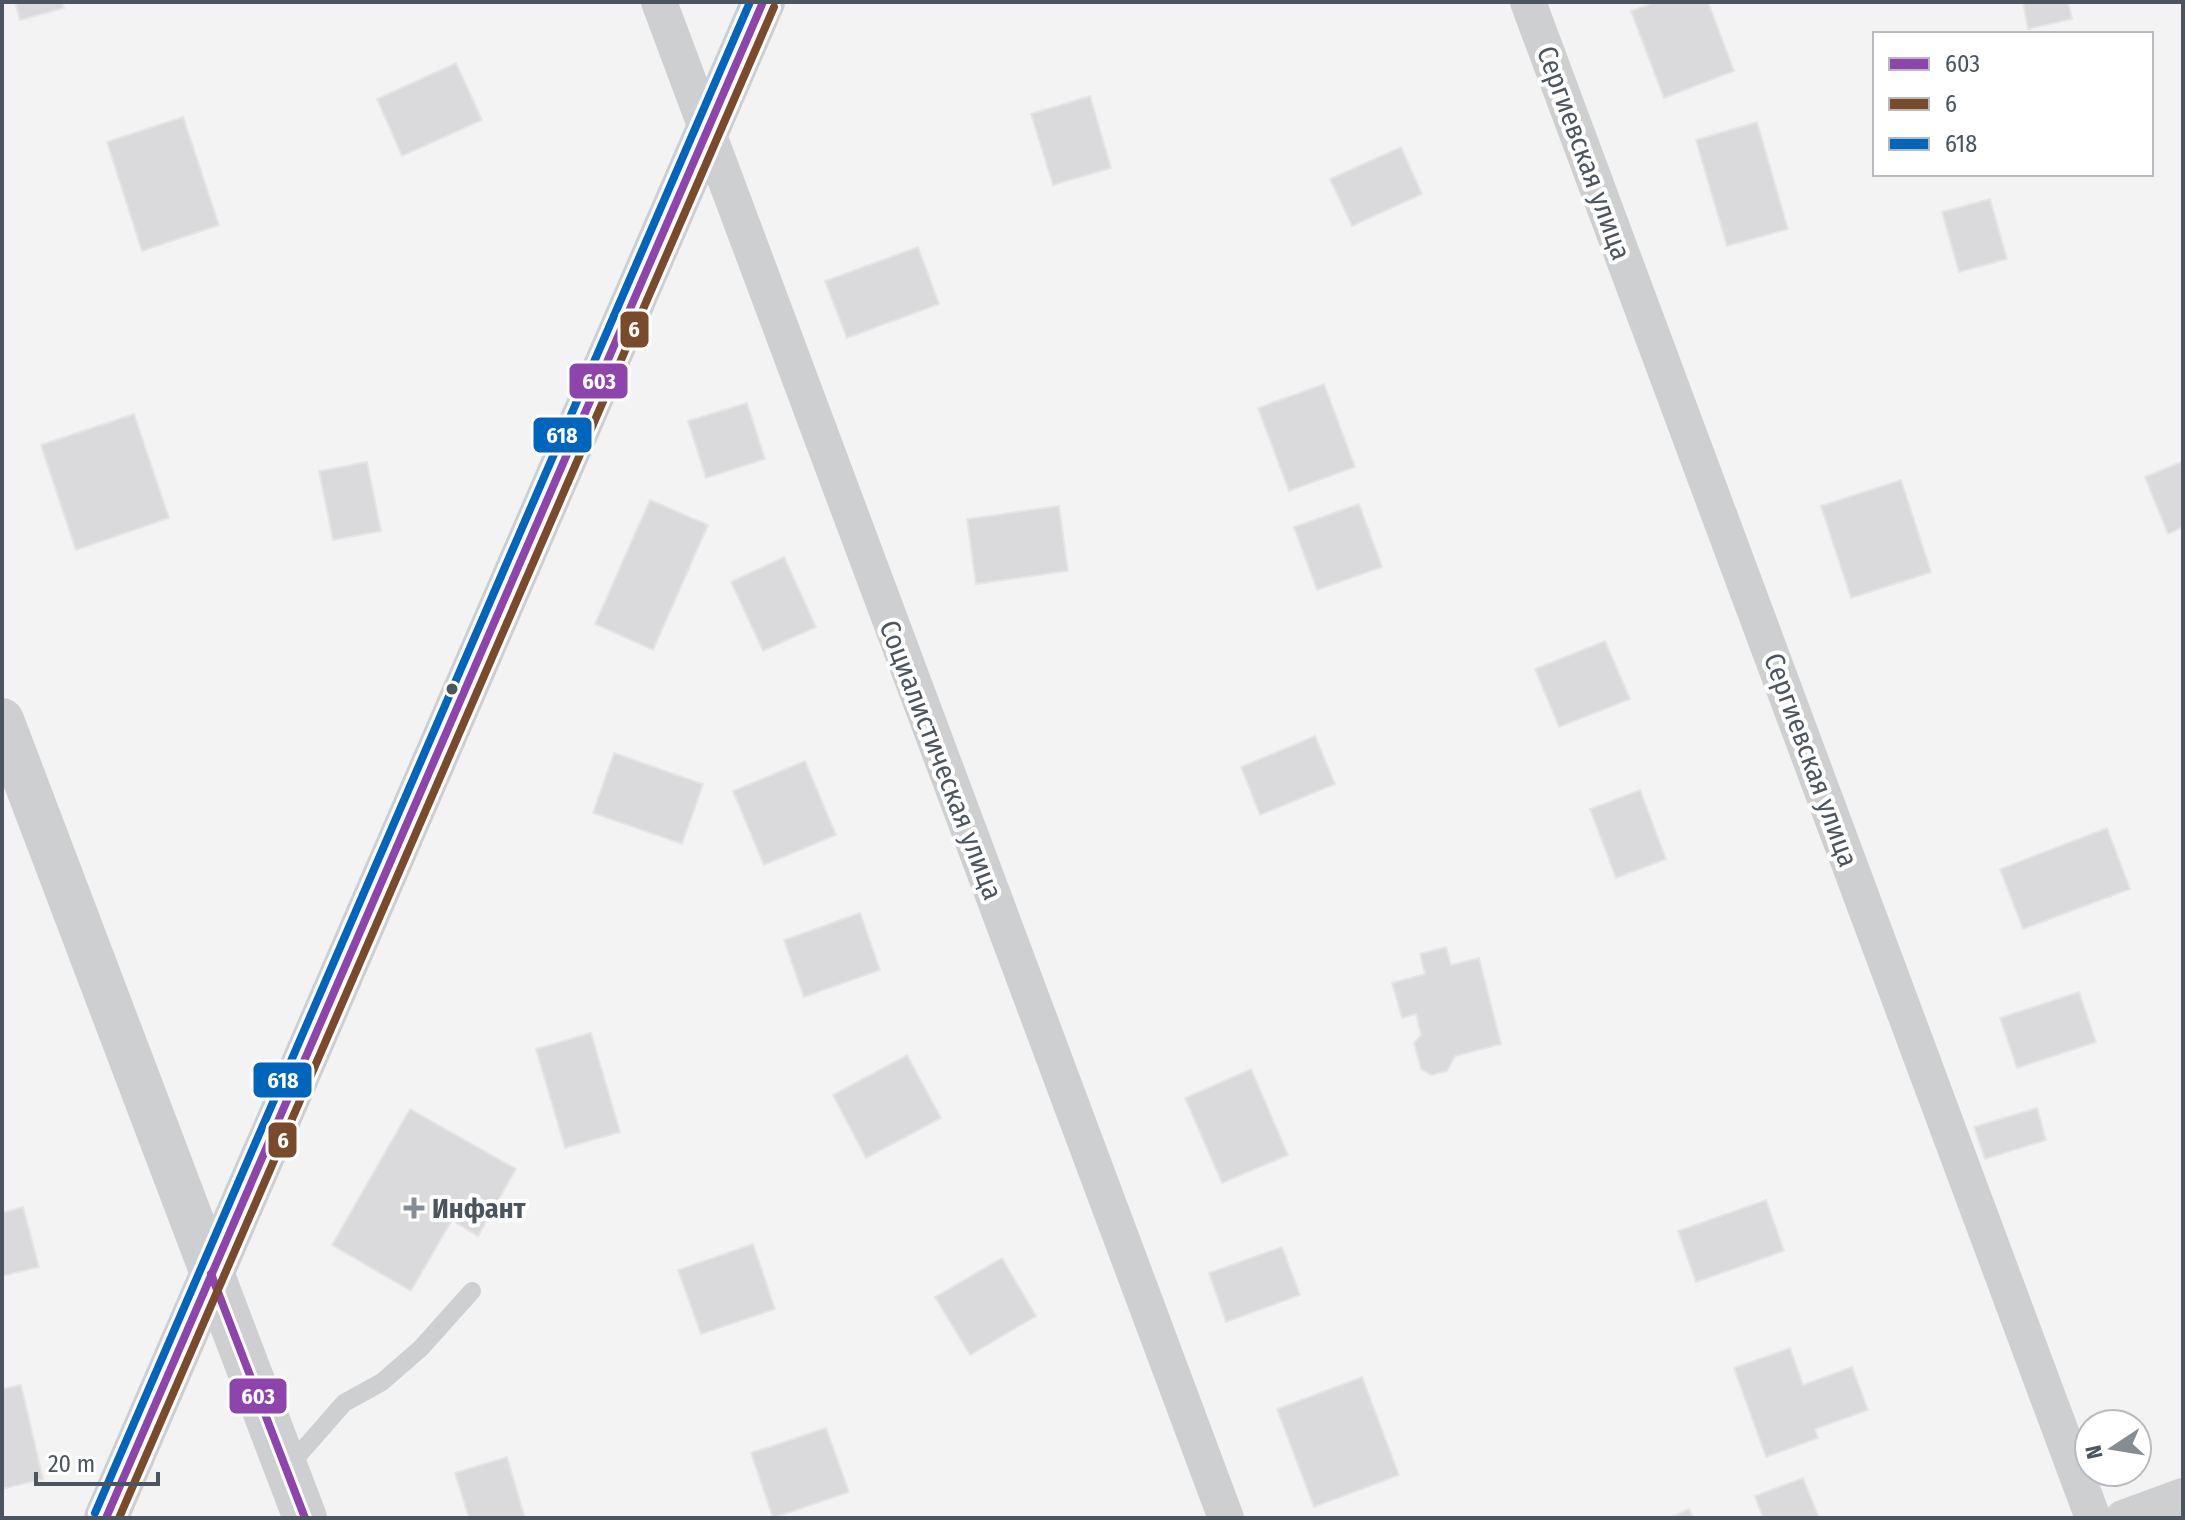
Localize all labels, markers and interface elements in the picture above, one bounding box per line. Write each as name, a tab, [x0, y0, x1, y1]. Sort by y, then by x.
legend	[1873, 32, 2153, 176]
street label: Сергиевская улица	[1530, 42, 1638, 264]
text: 603	[1945, 50, 1980, 78]
text: 6	[1945, 90, 1957, 118]
text: 618	[1945, 130, 1977, 158]
line badge: 6	[619, 310, 650, 349]
text: 6	[628, 316, 640, 343]
line badge: 603	[568, 362, 629, 400]
text: 603	[582, 368, 616, 395]
line badge: 618	[532, 416, 593, 454]
text: 618	[546, 422, 578, 449]
street label: Социалистическая улица	[872, 616, 1010, 904]
street label: Сергиевская улица	[1757, 649, 1865, 871]
unlabelled marker	[444, 681, 460, 697]
line badge: 618	[252, 1061, 313, 1099]
text: 618	[267, 1067, 299, 1094]
line badge: 6	[267, 1121, 298, 1159]
text: 6	[277, 1127, 289, 1154]
place label: Инфант	[432, 1192, 527, 1225]
marker: Инфант	[403, 1197, 425, 1219]
line badge: 603	[228, 1377, 288, 1415]
text: 603	[241, 1383, 275, 1410]
north arrow	[2073, 1408, 2153, 1488]
scale bar	[36, 1436, 158, 1486]
text: N	[2079, 1443, 2109, 1461]
text: 20 m	[48, 1450, 95, 1478]

